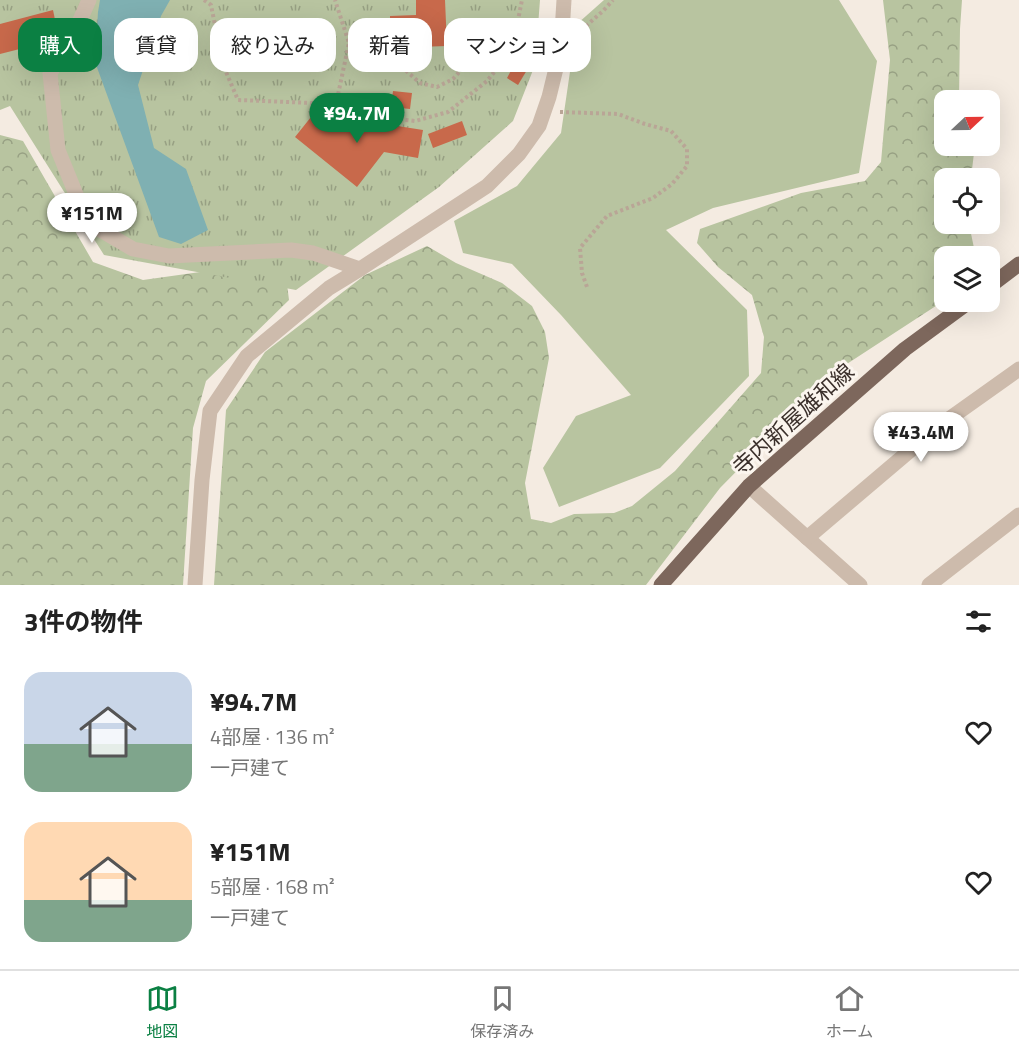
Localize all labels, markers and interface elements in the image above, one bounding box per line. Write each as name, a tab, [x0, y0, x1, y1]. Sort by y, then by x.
chip: 購入	[18, 18, 102, 72]
chip: 賃貸	[114, 18, 198, 72]
chip: 絞り込み	[210, 18, 336, 72]
chip: 新着	[348, 18, 432, 72]
chip: マンション	[444, 18, 591, 72]
north arrow	[934, 90, 1000, 156]
map controls	[934, 90, 1000, 312]
pin: ¥94.7M	[308, 93, 406, 144]
text: ¥94.7M	[323, 97, 391, 128]
button: locate	[934, 168, 1000, 234]
pin: ¥151M	[50, 193, 134, 244]
text: ¥151M	[61, 197, 123, 228]
button: layers	[934, 246, 1000, 312]
street label: 寺内新屋雄和線	[724, 355, 862, 483]
pin: ¥43.4M	[872, 412, 970, 463]
text: ¥43.4M	[887, 416, 955, 447]
text: 3件の物件	[24, 602, 143, 641]
icon: filters	[962, 605, 995, 638]
text: ¥94.7M	[210, 682, 297, 721]
icon: home	[72, 696, 144, 768]
icon: heart	[962, 716, 995, 749]
text: 4部屋 · 136 m²	[210, 721, 335, 752]
text: 一戸建て	[210, 752, 290, 783]
text: ¥151M	[210, 832, 291, 871]
icon: home	[72, 846, 144, 918]
icon: heart	[962, 866, 995, 899]
text: 5部屋 · 168 m²	[210, 871, 335, 902]
text: 一戸建て	[210, 902, 290, 933]
tab: 地図	[146, 982, 179, 1043]
tab: 保存済み	[470, 982, 534, 1043]
tab: ホーム	[826, 982, 873, 1043]

